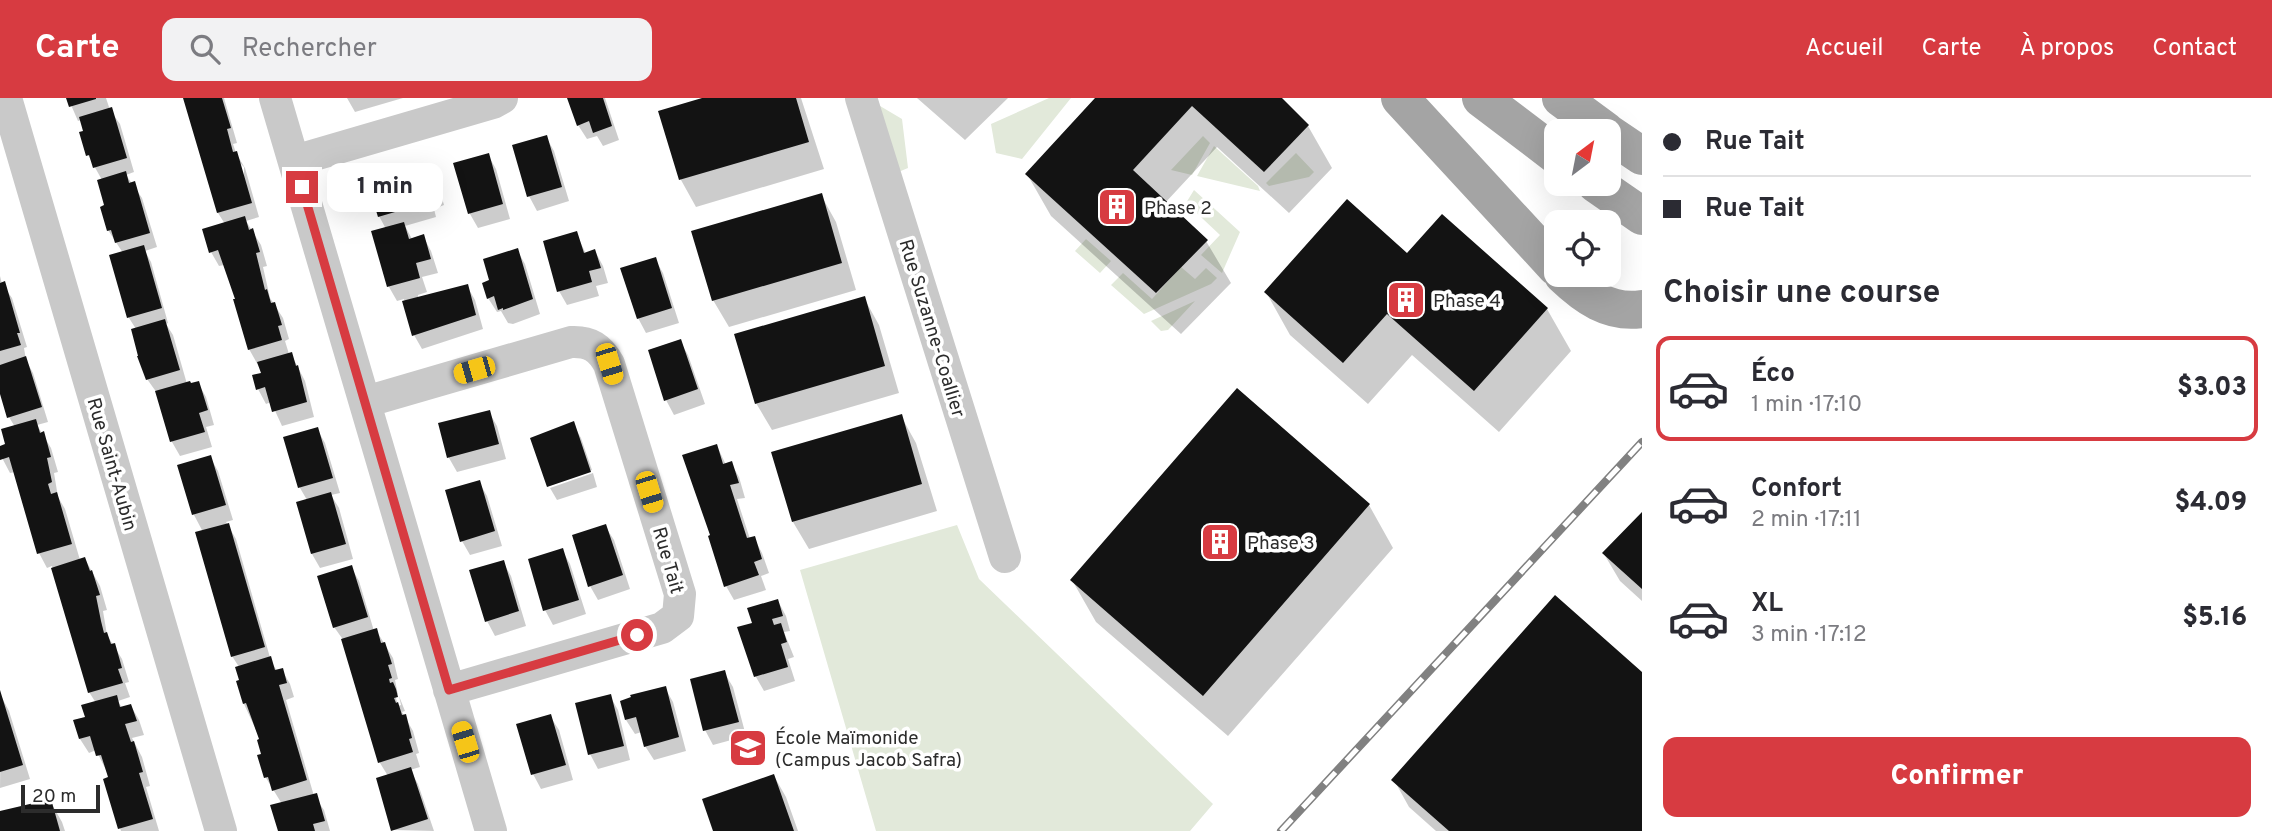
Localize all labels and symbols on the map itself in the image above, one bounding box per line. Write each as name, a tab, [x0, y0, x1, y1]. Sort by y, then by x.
north arrow	[1544, 119, 1620, 196]
callout: 1 min	[326, 162, 442, 212]
route end	[286, 171, 318, 203]
building icon: Phase 2	[1096, 186, 1138, 228]
place label: Phase 2	[1144, 197, 1212, 221]
street label: Rue Suzanne-Coallier	[893, 236, 970, 421]
building icon: Phase 4	[1385, 279, 1427, 321]
place label: Phase 4	[1433, 290, 1501, 314]
car	[593, 341, 626, 387]
car	[451, 354, 498, 386]
street label: Rue Saint-Aubin	[81, 395, 142, 534]
car	[633, 469, 666, 515]
building icon: Phase 3	[1199, 521, 1241, 563]
street label: Rue Tait	[646, 524, 688, 597]
place label: Phase 3	[1247, 532, 1315, 556]
route start	[621, 619, 653, 651]
car	[449, 719, 482, 765]
place label: École Maïmonide (Campus Jacob Safra)	[775, 726, 962, 773]
school or university icon: École Maïmonide (Campus Jacob Safra)	[727, 727, 769, 769]
scale bar	[21, 782, 100, 814]

